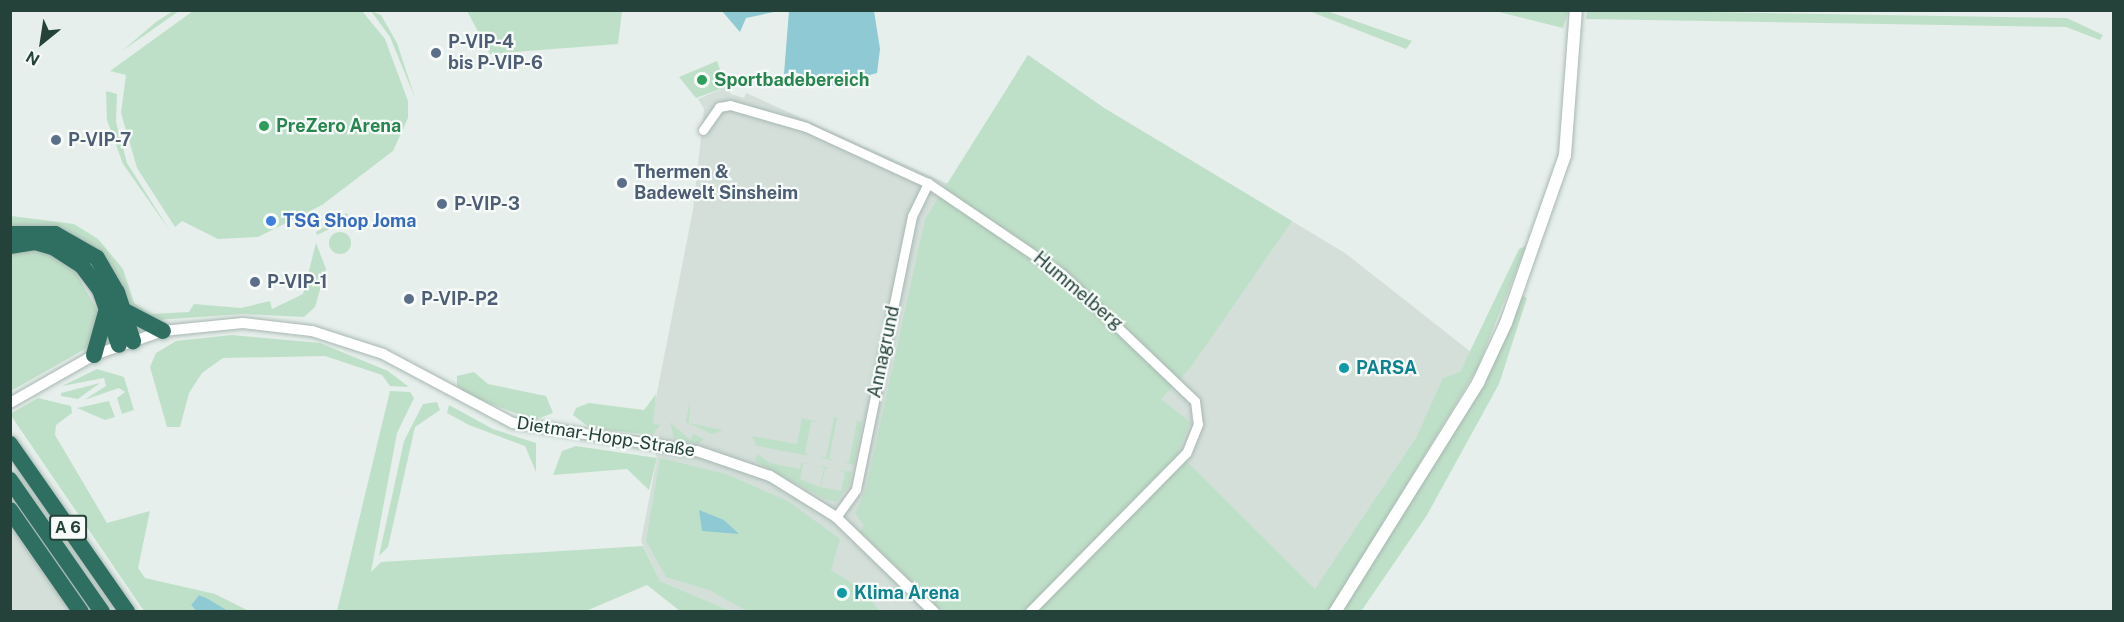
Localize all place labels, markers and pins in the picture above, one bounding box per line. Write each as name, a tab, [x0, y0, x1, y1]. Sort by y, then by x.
place label: P-VIP-4 bis P-VIP-6	[448, 32, 543, 74]
marker: P-VIP-4 bis P-VIP-6	[429, 46, 443, 60]
place label: Sportbadebereich	[714, 69, 869, 91]
marker: Sportbadebereich	[695, 73, 709, 87]
place label: PreZero Arena	[276, 115, 401, 137]
marker: PreZero Arena	[257, 119, 271, 133]
place label: P-VIP-7	[68, 129, 131, 151]
marker: P-VIP-7	[49, 133, 63, 147]
place label: Thermen & Badewelt Sinsheim	[634, 162, 798, 204]
marker: Thermen & Badewelt Sinsheim	[615, 176, 629, 190]
place label: P-VIP-3	[454, 193, 520, 215]
marker: P-VIP-3	[435, 197, 449, 211]
place label: TSG Shop Joma	[283, 210, 416, 232]
marker: TSG Shop Joma	[264, 214, 278, 228]
place label: P-VIP-1	[267, 271, 327, 293]
marker: P-VIP-1	[248, 275, 262, 289]
place label: P-VIP-P2	[421, 288, 498, 310]
marker: P-VIP-P2	[402, 292, 416, 306]
place label: PARSA	[1356, 357, 1417, 379]
marker: PARSA	[1337, 361, 1351, 375]
place label: Klima Arena	[854, 582, 960, 604]
marker: Klima Arena	[835, 586, 849, 600]

